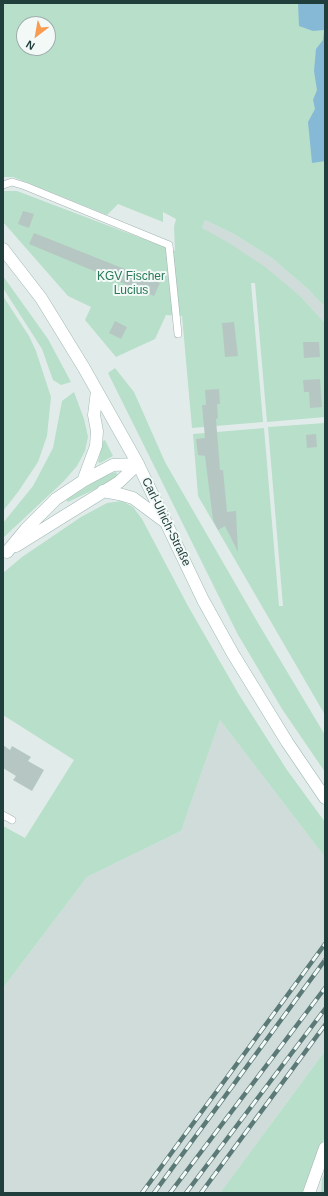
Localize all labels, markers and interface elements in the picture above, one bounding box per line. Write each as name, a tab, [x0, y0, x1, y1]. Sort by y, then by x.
north arrow	[16, 16, 56, 56]
text: N	[24, 38, 37, 53]
park label: KGV Fischer Lucius	[97, 270, 165, 298]
street label: Carl-Ulrich-Straße	[138, 475, 194, 569]

